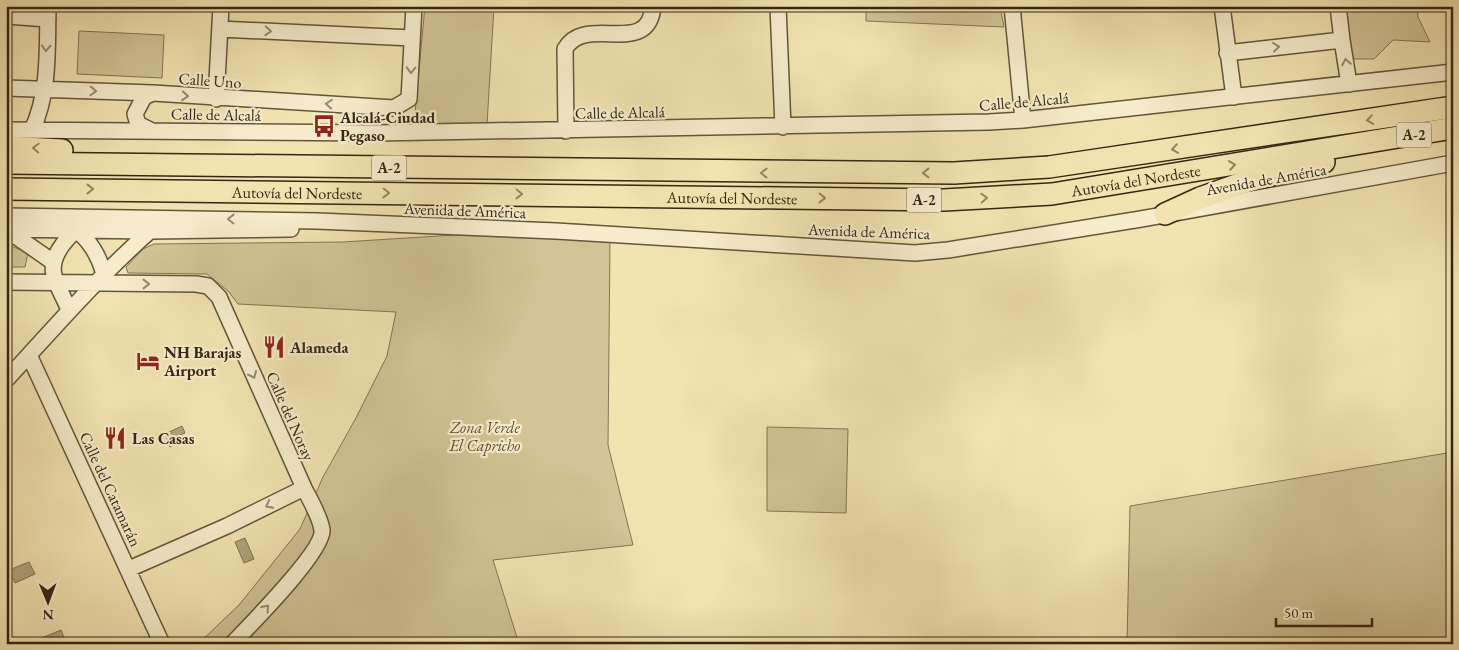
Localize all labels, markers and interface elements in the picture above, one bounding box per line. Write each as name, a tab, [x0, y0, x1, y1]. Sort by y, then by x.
one-way arrow	[265, 26, 273, 37]
one-way arrow	[1272, 42, 1280, 53]
one-way arrow	[41, 44, 52, 52]
one-way arrow	[1341, 58, 1351, 66]
one-way arrow	[405, 66, 416, 74]
street label: Calle Uno	[178, 68, 242, 93]
one-way arrow	[90, 86, 97, 96]
street label: Calle de Alcalá	[978, 87, 1070, 116]
one-way arrow	[181, 90, 189, 101]
one-way arrow	[324, 99, 332, 110]
street label: Calle de Alcalá	[575, 101, 666, 124]
street label: Calle de Alcalá	[171, 103, 262, 126]
place label: Alcalá-Ciudad Pegaso	[339, 107, 436, 146]
bus stop icon: Alcalá-Ciudad Pegaso	[311, 113, 337, 139]
one-way arrow	[1366, 114, 1374, 125]
road number: A-2	[1396, 122, 1432, 148]
one-way arrow	[31, 143, 39, 154]
one-way arrow	[1170, 143, 1179, 153]
road number: A-2	[372, 156, 406, 180]
street label: Avenida de América	[1203, 158, 1329, 201]
street label: Autovía del Nordeste	[1068, 160, 1202, 202]
one-way arrow	[1228, 160, 1236, 171]
one-way arrow	[759, 167, 767, 178]
one-way arrow	[922, 168, 930, 178]
street label: Autovía del Nordeste	[230, 182, 363, 204]
one-way arrow	[86, 184, 94, 194]
street label: Autovía del Nordeste	[665, 187, 798, 209]
one-way arrow	[382, 188, 390, 198]
road number: A-2	[906, 188, 942, 212]
one-way arrow	[516, 189, 523, 199]
one-way arrow	[980, 192, 988, 203]
one-way arrow	[818, 193, 826, 203]
street label: Avenida de América	[403, 198, 527, 223]
one-way arrow	[227, 214, 235, 225]
street label: Avenida de América	[807, 219, 931, 244]
one-way arrow	[142, 279, 150, 289]
restaurant icon: Alameda	[261, 334, 287, 360]
place label: Alameda	[289, 337, 349, 358]
place label: NH Barajas Airport	[163, 342, 241, 381]
hotel icon: NH Barajas Airport	[135, 348, 161, 374]
street label: Calle del Noray	[262, 368, 320, 465]
one-way arrow	[247, 370, 258, 379]
park label: Zona Verde El Capricho	[449, 417, 521, 456]
restaurant icon: Las Casas	[102, 425, 128, 451]
street label: Calle del Catamarán	[75, 428, 147, 551]
place label: Las Casas	[132, 428, 195, 449]
one-way arrow	[265, 499, 274, 509]
north arrow	[22, 578, 72, 628]
scale bar	[1276, 595, 1373, 627]
text: 50 m	[1284, 603, 1313, 622]
one-way arrow	[260, 605, 269, 614]
text: N	[42, 606, 54, 624]

